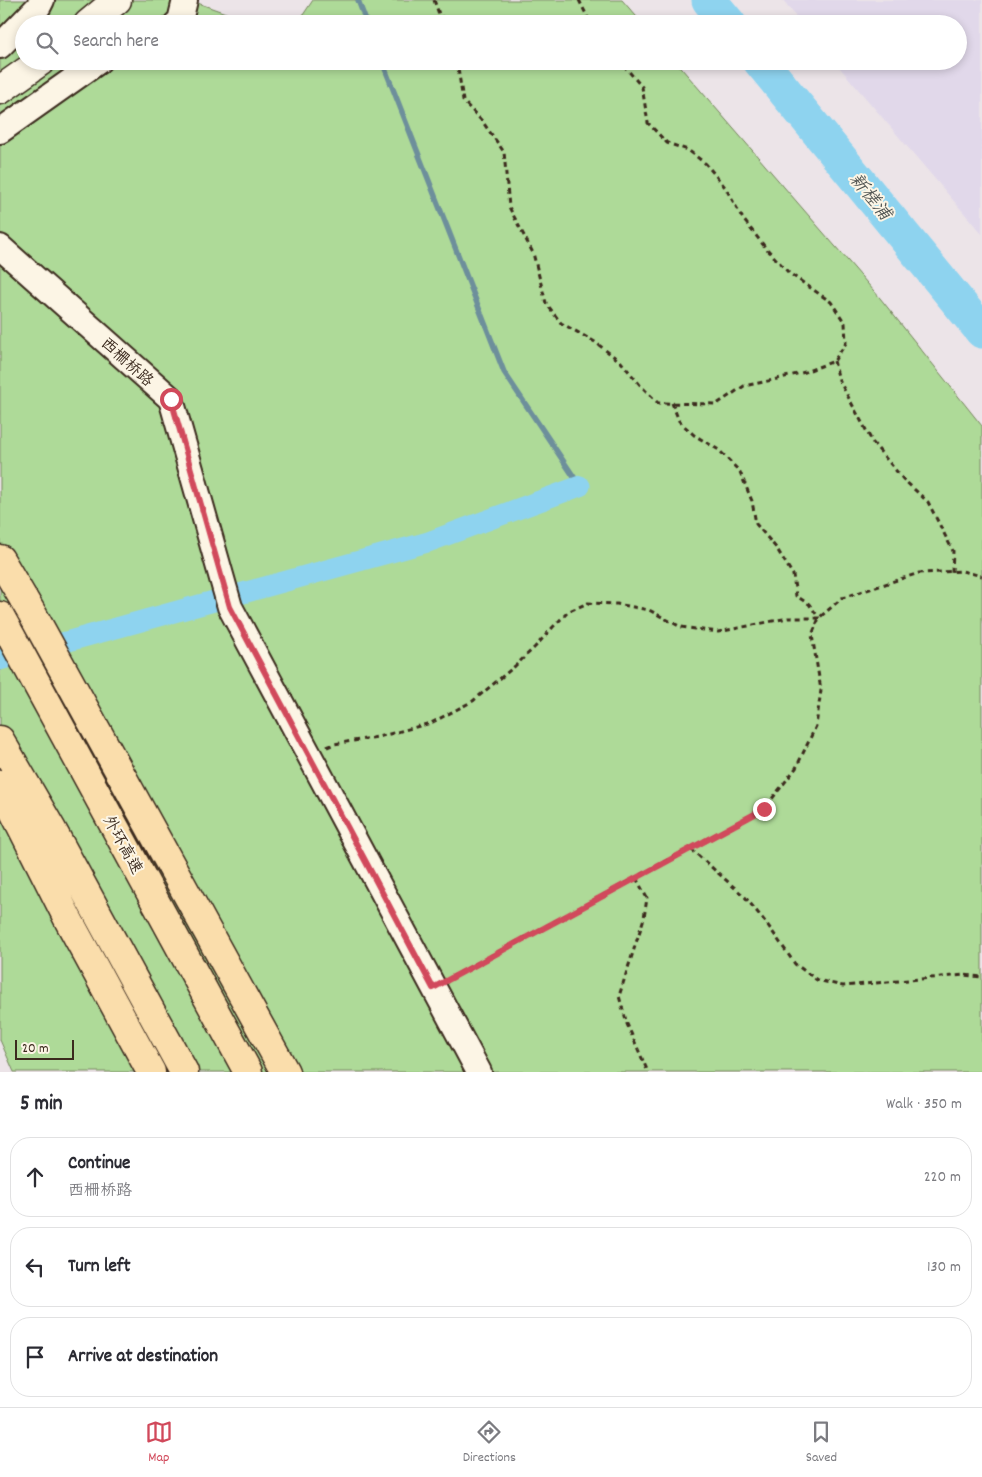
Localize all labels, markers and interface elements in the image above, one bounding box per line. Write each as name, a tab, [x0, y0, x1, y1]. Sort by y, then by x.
search box	[15, 15, 967, 70]
icon: search	[33, 29, 61, 57]
text: Search here	[73, 29, 159, 56]
water label: 新槎浦	[842, 169, 897, 228]
street label: 西栅桥路	[95, 333, 158, 393]
route start	[160, 388, 183, 411]
route end	[753, 798, 776, 821]
street label: 外环高速	[96, 812, 147, 879]
scale bar	[15, 1037, 74, 1060]
text: 20 m	[22, 1039, 49, 1059]
text: 5 min	[20, 1090, 63, 1120]
text: Walk · 350 m	[886, 1093, 962, 1116]
text: Continue	[68, 1151, 130, 1178]
icon: ahead	[21, 1163, 49, 1191]
text: 220 m	[924, 1166, 961, 1189]
text: 西栅桥路	[68, 1180, 132, 1203]
icon: left	[21, 1253, 49, 1281]
text: Turn left	[68, 1254, 131, 1281]
text: 130 m	[927, 1256, 961, 1279]
icon: arrive	[21, 1343, 49, 1371]
text: Arrive at destination	[68, 1344, 218, 1371]
tab: Map	[145, 1418, 173, 1468]
tab: Directions	[463, 1418, 516, 1468]
tab: Saved	[806, 1418, 837, 1468]

